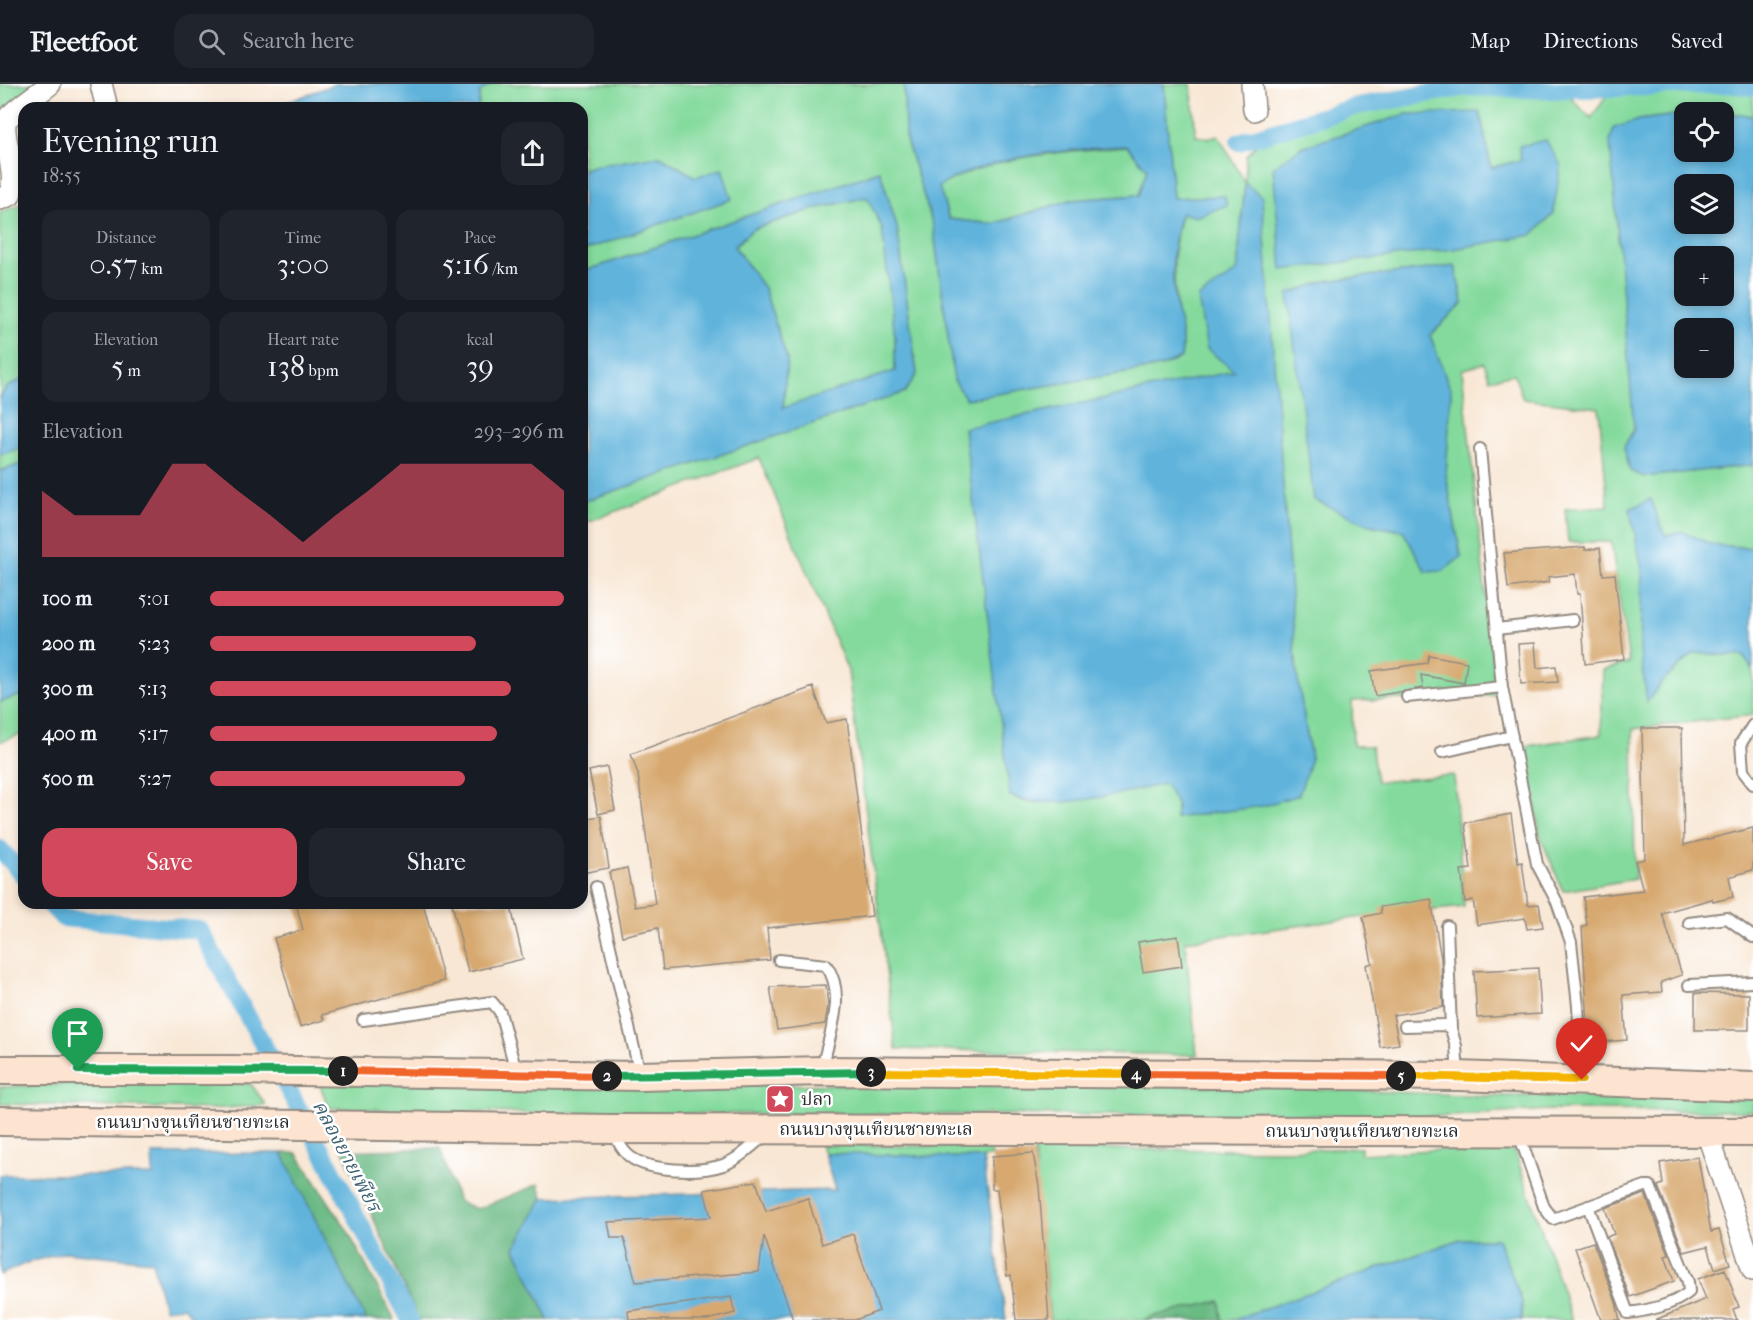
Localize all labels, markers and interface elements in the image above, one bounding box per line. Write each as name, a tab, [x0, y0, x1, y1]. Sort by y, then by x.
search box	[174, 14, 594, 68]
text: Fleetfoot	[30, 25, 138, 58]
icon: search	[195, 25, 228, 58]
text: Search here	[243, 28, 354, 54]
text: Map	[1470, 29, 1510, 53]
text: Directions	[1543, 29, 1638, 53]
text: Saved	[1671, 29, 1723, 53]
map controls	[1674, 102, 1734, 378]
button: locate	[1674, 102, 1734, 162]
text: Evening run	[42, 122, 219, 161]
button: share	[501, 122, 564, 185]
text: 18:55	[42, 164, 81, 187]
button: layers	[1674, 174, 1734, 234]
text: Distance	[96, 228, 156, 247]
text: Time	[285, 228, 321, 247]
text: Pace	[464, 228, 496, 247]
button: +	[1674, 246, 1734, 306]
text: 0.57	[89, 247, 138, 282]
text: 3:00	[277, 247, 329, 282]
text: 5:16	[442, 247, 489, 282]
text: km	[138, 259, 163, 278]
text: /km	[489, 259, 518, 278]
button: −	[1674, 318, 1734, 378]
text: Elevation	[94, 330, 158, 349]
text: Heart rate	[267, 330, 339, 349]
text: kcal	[467, 330, 493, 349]
text: 5	[111, 349, 124, 384]
text: 138	[267, 349, 305, 384]
text: 39	[466, 349, 494, 384]
text: m	[124, 361, 141, 380]
text: bpm	[305, 361, 339, 380]
text: Elevation	[42, 420, 123, 443]
text: 293–296 m	[474, 420, 564, 443]
text: 100 m	[42, 587, 92, 610]
text: 5:01	[138, 587, 170, 610]
text: 200 m	[42, 632, 95, 655]
text: 5:23	[138, 632, 170, 655]
text: 300 m	[42, 677, 93, 700]
text: 5:13	[138, 677, 167, 700]
text: 400 m	[42, 722, 97, 745]
text: 5:17	[138, 722, 168, 745]
text: 500 m	[42, 767, 94, 790]
text: 5:27	[138, 767, 171, 790]
button: Save	[42, 828, 297, 897]
button: Share	[309, 828, 564, 897]
pin	[52, 1008, 103, 1070]
icon: arrive	[61, 1017, 94, 1050]
pin	[1556, 1018, 1607, 1080]
icon: check	[1565, 1027, 1598, 1060]
pin: 1	[328, 1056, 358, 1086]
pin: 3	[856, 1057, 886, 1087]
pin: 4	[1121, 1059, 1151, 1089]
text: 1	[340, 1061, 346, 1080]
pin: 2	[592, 1061, 622, 1091]
pin: 5	[1386, 1061, 1416, 1091]
text: 3	[868, 1062, 874, 1081]
text: 4	[1131, 1064, 1141, 1083]
text: 2	[603, 1066, 611, 1085]
text: 5	[1398, 1066, 1404, 1085]
place icon: ปลา	[764, 1083, 796, 1115]
place label: ปลา	[801, 1089, 832, 1110]
water label: คลองยายเพียร	[308, 1096, 387, 1218]
street label: ถนนบางขุนเทียนชายทะเล	[96, 1112, 290, 1134]
street label: ถนนบางขุนเทียนชายทะเล	[779, 1119, 973, 1141]
street label: ถนนบางขุนเทียนชายทะเล	[1265, 1121, 1459, 1143]

